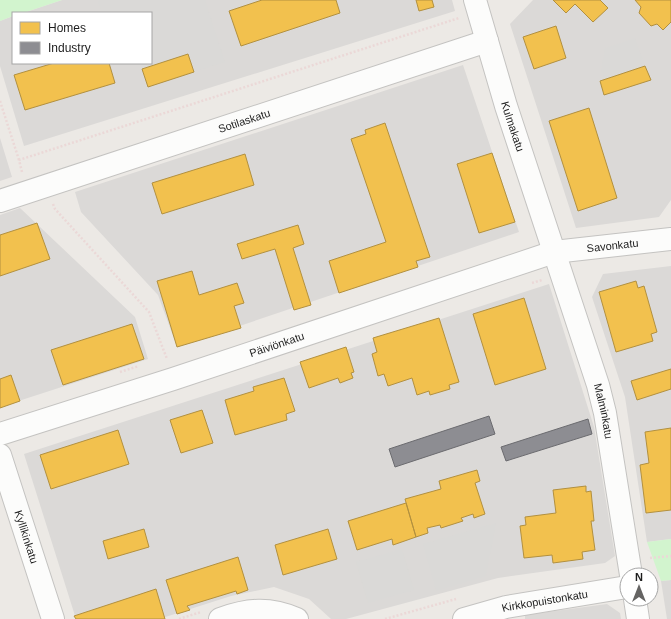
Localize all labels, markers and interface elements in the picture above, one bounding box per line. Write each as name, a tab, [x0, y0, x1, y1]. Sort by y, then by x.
legend	[12, 12, 152, 64]
text: Homes	[48, 21, 86, 35]
text: Industry	[48, 41, 91, 55]
street label: Kulmakatu	[499, 100, 527, 153]
street label: Sotilaskatu	[217, 107, 272, 135]
street label: Savonkatu	[586, 237, 639, 254]
street label: Päiviönkatu	[248, 330, 306, 359]
street label: Malminkatu	[592, 382, 615, 440]
street label: Kyllikinkatu	[12, 509, 41, 565]
north arrow	[619, 567, 659, 607]
text: N	[635, 571, 643, 583]
street label: Kirkkopuistonkatu	[500, 588, 589, 614]

